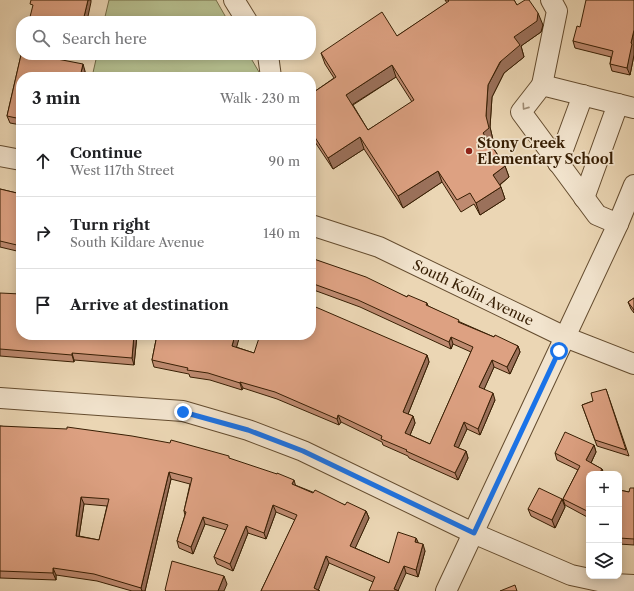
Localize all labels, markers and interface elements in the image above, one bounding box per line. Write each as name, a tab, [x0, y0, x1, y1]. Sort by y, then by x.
search box	[16, 16, 316, 60]
icon: search	[30, 27, 52, 49]
text: Search here	[62, 29, 147, 48]
text: 3 min	[32, 88, 81, 108]
text: Walk · 230 m	[220, 90, 300, 106]
one-way arrow	[523, 103, 530, 110]
place label: Stony Creek Elementary School	[477, 134, 614, 168]
text: Continue	[70, 143, 142, 162]
marker: Stony Creek Elementary School	[464, 146, 474, 156]
icon: ahead	[32, 150, 54, 172]
text: 90 m	[269, 153, 300, 169]
text: West 117th Street	[70, 162, 174, 178]
text: Turn right	[70, 215, 150, 234]
icon: right	[32, 222, 54, 244]
text: 140 m	[263, 225, 300, 241]
text: South Kildare Avenue	[70, 234, 204, 250]
street label: South Kolin Avenue	[410, 256, 537, 330]
icon: arrive	[32, 294, 54, 316]
text: Arrive at destination	[70, 295, 229, 314]
route start	[550, 342, 568, 360]
route end	[174, 403, 192, 421]
map controls	[586, 471, 622, 579]
button: +	[586, 471, 622, 507]
button: −	[586, 507, 622, 543]
button: layers	[586, 543, 622, 579]

